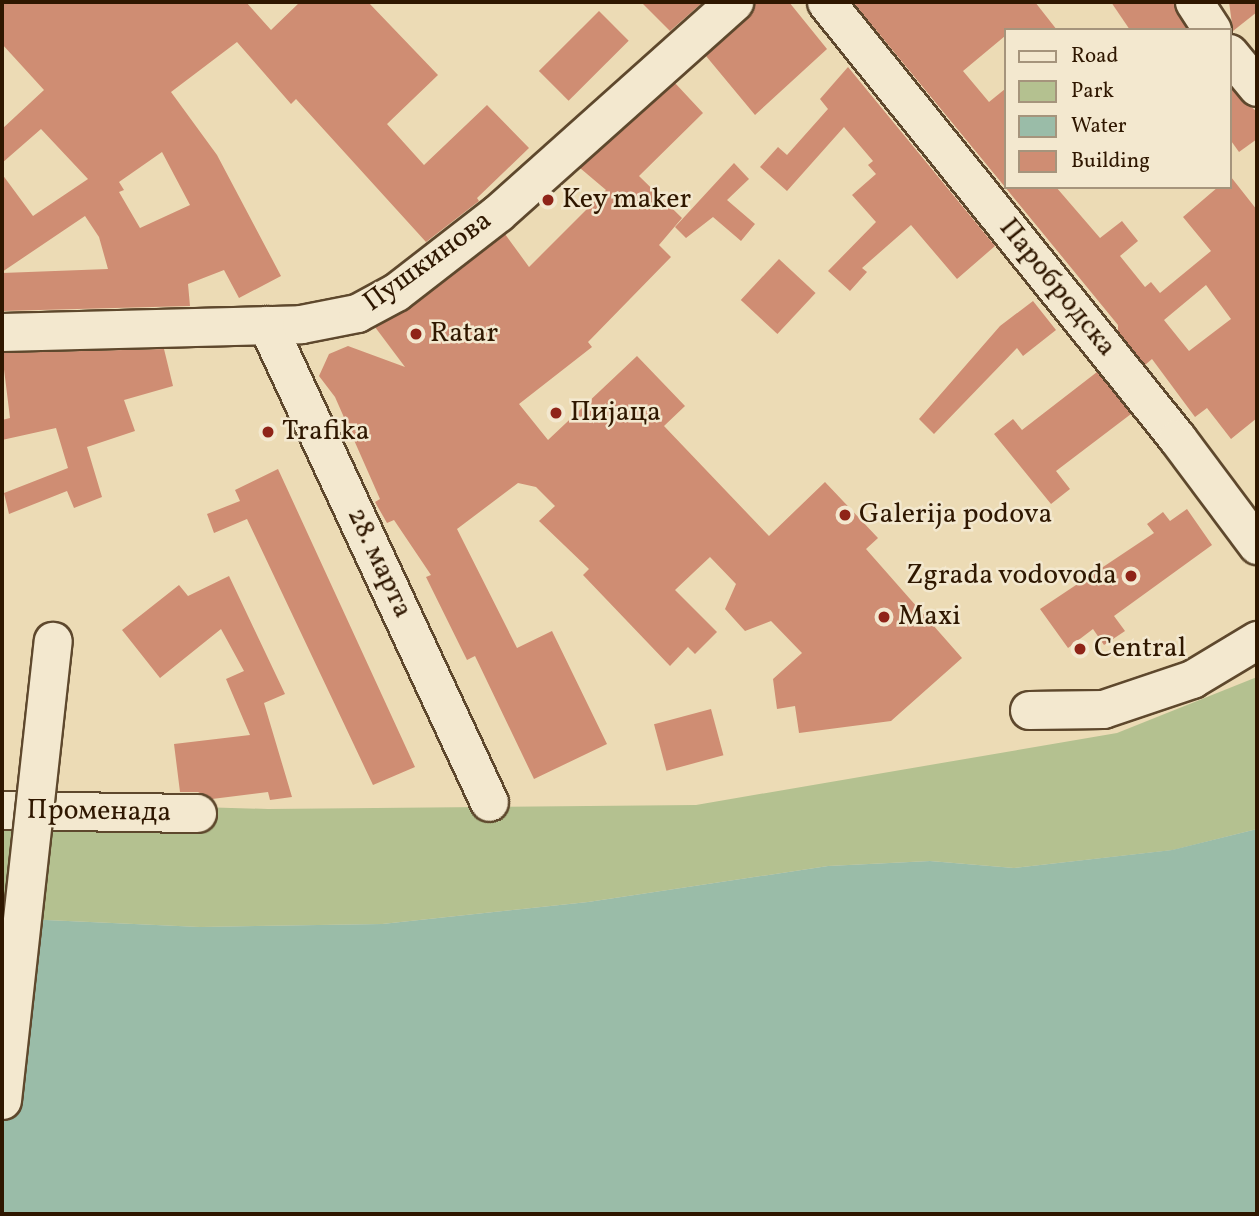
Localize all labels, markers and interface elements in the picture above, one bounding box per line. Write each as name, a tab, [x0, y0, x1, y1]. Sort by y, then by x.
legend	[1004, 28, 1231, 189]
text: Road	[1071, 42, 1118, 71]
text: Park	[1071, 77, 1114, 106]
text: Water	[1071, 112, 1127, 141]
text: Building	[1071, 147, 1150, 176]
place label: Key maker	[562, 183, 692, 217]
marker: Key maker	[540, 192, 556, 208]
street label: Пушкинова	[357, 204, 499, 320]
street label: Паробродска	[991, 212, 1123, 364]
place label: Ratar	[430, 317, 498, 351]
marker: Ratar	[408, 326, 424, 342]
place label: Пијаца	[570, 396, 661, 430]
marker: Пијаца	[548, 405, 564, 421]
place label: Trafika	[282, 415, 370, 449]
marker: Trafika	[260, 424, 276, 440]
place label: Galerija podova	[859, 498, 1052, 532]
street label: 28. марта	[339, 503, 419, 623]
marker: Galerija podova	[837, 507, 853, 523]
place label: Zgrada vodovoda	[905, 559, 1117, 593]
marker: Zgrada vodovoda	[1123, 568, 1139, 584]
place label: Maxi	[898, 600, 961, 634]
marker: Maxi	[876, 609, 892, 625]
place label: Central	[1094, 632, 1186, 666]
marker: Central	[1072, 641, 1088, 657]
street label: Променада	[26, 794, 172, 830]

